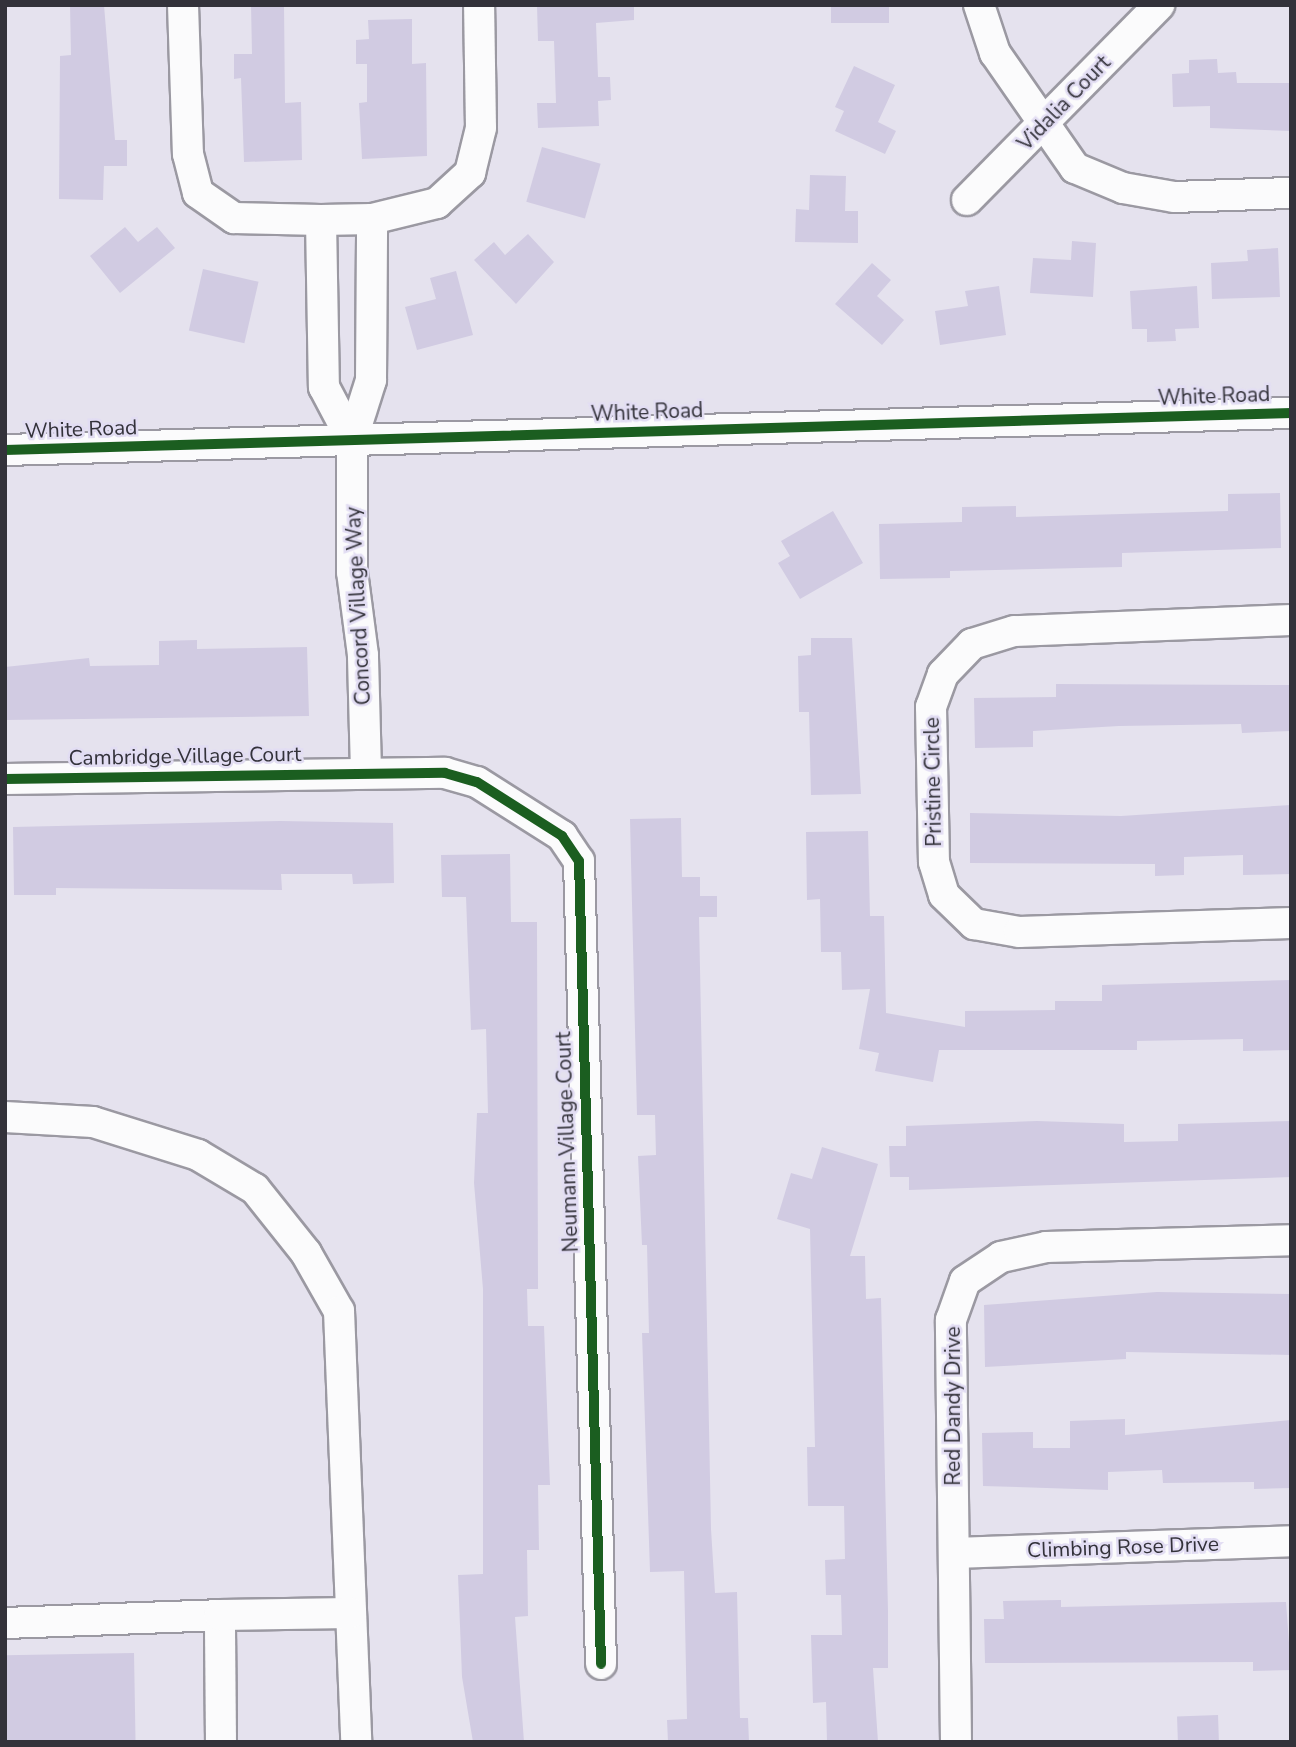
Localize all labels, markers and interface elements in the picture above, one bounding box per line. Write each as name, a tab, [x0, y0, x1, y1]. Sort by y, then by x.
street label: Vidalia Court	[1012, 50, 1116, 156]
street label: White Road	[1157, 381, 1271, 411]
street label: White Road	[590, 397, 704, 427]
street label: White Road	[24, 414, 138, 444]
street label: Concord Village Way	[340, 506, 376, 706]
street label: Pristine Circle	[919, 717, 947, 847]
street label: Cambridge Village Court	[68, 741, 302, 771]
street label: Neumann Village Court	[551, 1031, 583, 1253]
street label: Red Dandy Drive	[940, 1326, 966, 1486]
street label: Climbing Rose Drive	[1027, 1531, 1219, 1563]

